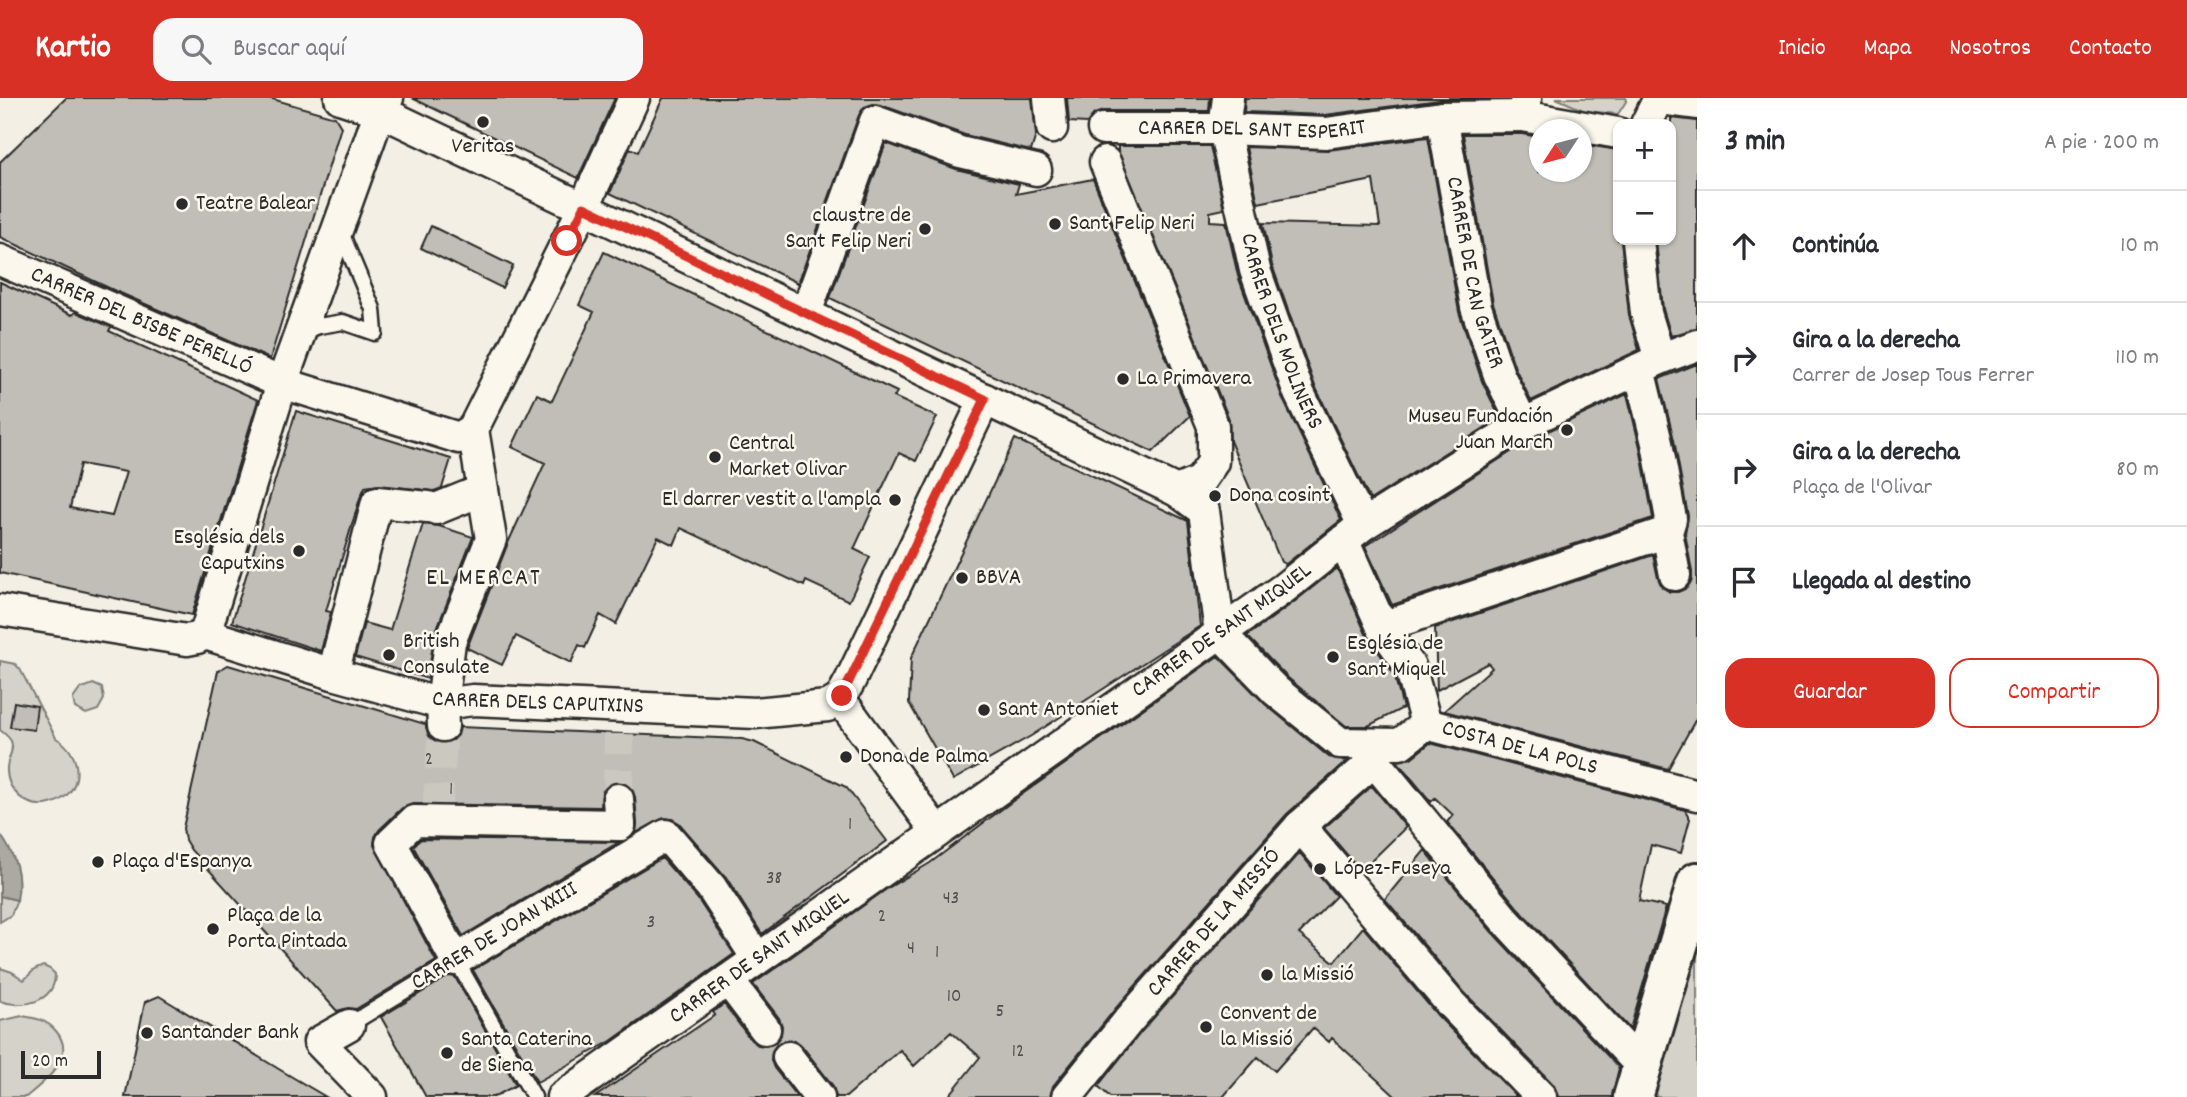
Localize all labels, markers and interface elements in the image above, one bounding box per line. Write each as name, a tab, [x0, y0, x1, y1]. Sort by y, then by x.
search box	[153, 18, 643, 81]
text: Kartio	[35, 26, 111, 73]
icon: search	[177, 30, 215, 68]
text: Buscar aquí	[233, 31, 345, 68]
text: Inicio	[1778, 32, 1826, 66]
text: Mapa	[1864, 32, 1911, 66]
text: Nosotros	[1949, 32, 2031, 66]
text: Contacto	[2069, 32, 2152, 66]
street label: CARRER DEL SANT ESPERIT	[1138, 111, 1368, 150]
marker: Veritas	[475, 114, 491, 130]
north arrow	[1529, 119, 1592, 182]
map controls	[1613, 119, 1676, 245]
button: +	[1613, 119, 1676, 182]
text: 3 min	[1725, 122, 1785, 165]
text: A pie · 200 m	[2044, 127, 2159, 160]
place label: Veritas	[452, 131, 514, 164]
street label: CARRER DE CAN GATER	[1436, 174, 1512, 373]
button: −	[1613, 182, 1676, 245]
place label: Teatre Balear	[196, 188, 316, 221]
marker: Teatre Balear	[174, 196, 190, 212]
place label: claustre de Sant Felip Neri	[786, 200, 911, 259]
place label: Sant Felip Neri	[1069, 208, 1194, 241]
marker: Sant Felip Neri	[1047, 216, 1063, 232]
marker: claustre de Sant Felip Neri	[917, 221, 933, 237]
route start	[551, 225, 582, 256]
icon: ahead	[1725, 227, 1763, 265]
text: Continúa	[1792, 228, 1878, 265]
street label: CARRER DELS MOLINERS	[1231, 230, 1331, 435]
text: 10 m	[2120, 230, 2159, 263]
street label: CARRER DEL BISBE PERELLÓ	[25, 259, 257, 384]
text: Gira a la derecha	[1792, 323, 1959, 360]
icon: right	[1725, 339, 1763, 377]
text: 110 m	[2115, 342, 2159, 375]
text: Carrer de Josep Tous Ferrer	[1792, 360, 2034, 393]
place label: La Primavera	[1137, 363, 1252, 396]
marker: La Primavera	[1115, 371, 1131, 387]
place label: Museu Fundación Juan March	[1408, 401, 1553, 460]
marker: Museu Fundación Juan March	[1559, 422, 1575, 438]
place label: Central Market Olivar	[729, 428, 847, 487]
text: Gira a la derecha	[1792, 435, 1959, 472]
marker: Central Market Olivar	[707, 449, 723, 465]
icon: right	[1725, 451, 1763, 489]
text: 80 m	[2116, 454, 2159, 487]
text: Plaça de l'Olivar	[1792, 472, 1932, 505]
place label: Dona cosint	[1229, 480, 1330, 513]
place label: El darrer vestit a l'ampla	[662, 484, 882, 517]
marker: Dona cosint	[1207, 488, 1223, 504]
marker: El darrer vestit a l'ampla	[887, 492, 903, 508]
place label: Església dels Caputxins	[173, 522, 285, 581]
marker: Església dels Caputxins	[291, 543, 307, 559]
street label: CARRER DE SANT MIQUEL	[1125, 555, 1320, 707]
district label: EL MERCAT	[426, 562, 542, 596]
place label: BBVA	[976, 562, 1021, 595]
icon: arrive	[1725, 563, 1763, 601]
text: Llegada al destino	[1792, 564, 1971, 601]
marker: BBVA	[954, 570, 970, 586]
place label: British Consulate	[403, 626, 490, 685]
place label: Església de Sant Miquel	[1347, 628, 1446, 687]
marker: British Consulate	[381, 647, 397, 663]
marker: Església de Sant Miquel	[1325, 649, 1341, 665]
button: Guardar	[1725, 658, 1935, 728]
button: Compartir	[1949, 658, 2159, 728]
route end	[826, 680, 857, 711]
street label: CARRER DELS CAPUTXINS	[432, 684, 644, 724]
place label: Sant Antoniet	[998, 694, 1119, 727]
marker: Sant Antoniet	[976, 702, 992, 718]
street label: COSTA DE LA POLS	[1438, 712, 1601, 785]
place label: Dona de Palma	[860, 741, 989, 774]
house number: 2	[425, 747, 433, 774]
marker: Dona de Palma	[838, 749, 854, 765]
house number: 1	[449, 777, 453, 804]
house number: 1	[848, 812, 852, 839]
street label: CARRER DE LA MISSIÓ	[1140, 841, 1289, 1005]
place label: Plaça d'Espanya	[112, 846, 253, 879]
place label: López-Fuseya	[1334, 853, 1452, 886]
marker: Plaça d'Espanya	[90, 854, 106, 870]
marker: López-Fuseya	[1312, 861, 1328, 877]
house number: 38	[766, 866, 782, 893]
street label: CARRER DE JOAN XXIII	[405, 874, 585, 1000]
street label: CARRER DE SANT MIQUEL	[663, 882, 857, 1033]
house number: 43	[943, 886, 959, 913]
place label: Plaça de la Porta Pintada	[227, 900, 348, 959]
house number: 2	[878, 904, 886, 931]
house number: 3	[647, 910, 655, 937]
marker: Plaça de la Porta Pintada	[205, 921, 221, 937]
house number: 4	[907, 936, 915, 963]
house number: 1	[935, 940, 939, 967]
place label: la Missió	[1281, 959, 1354, 992]
marker: la Missió	[1259, 967, 1275, 983]
house number: 10	[947, 984, 961, 1011]
place label: Convent de la Missió	[1220, 998, 1317, 1057]
house number: 5	[996, 999, 1004, 1026]
place label: Santander Bank	[161, 1017, 299, 1050]
marker: Convent de la Missió	[1198, 1019, 1214, 1035]
place label: Santa Caterina de Siena	[461, 1024, 593, 1083]
marker: Santander Bank	[139, 1025, 155, 1041]
house number: 12	[1012, 1039, 1024, 1066]
marker: Santa Caterina de Siena	[439, 1045, 455, 1061]
scale bar	[21, 1048, 102, 1080]
text: 20 m	[32, 1049, 68, 1076]

